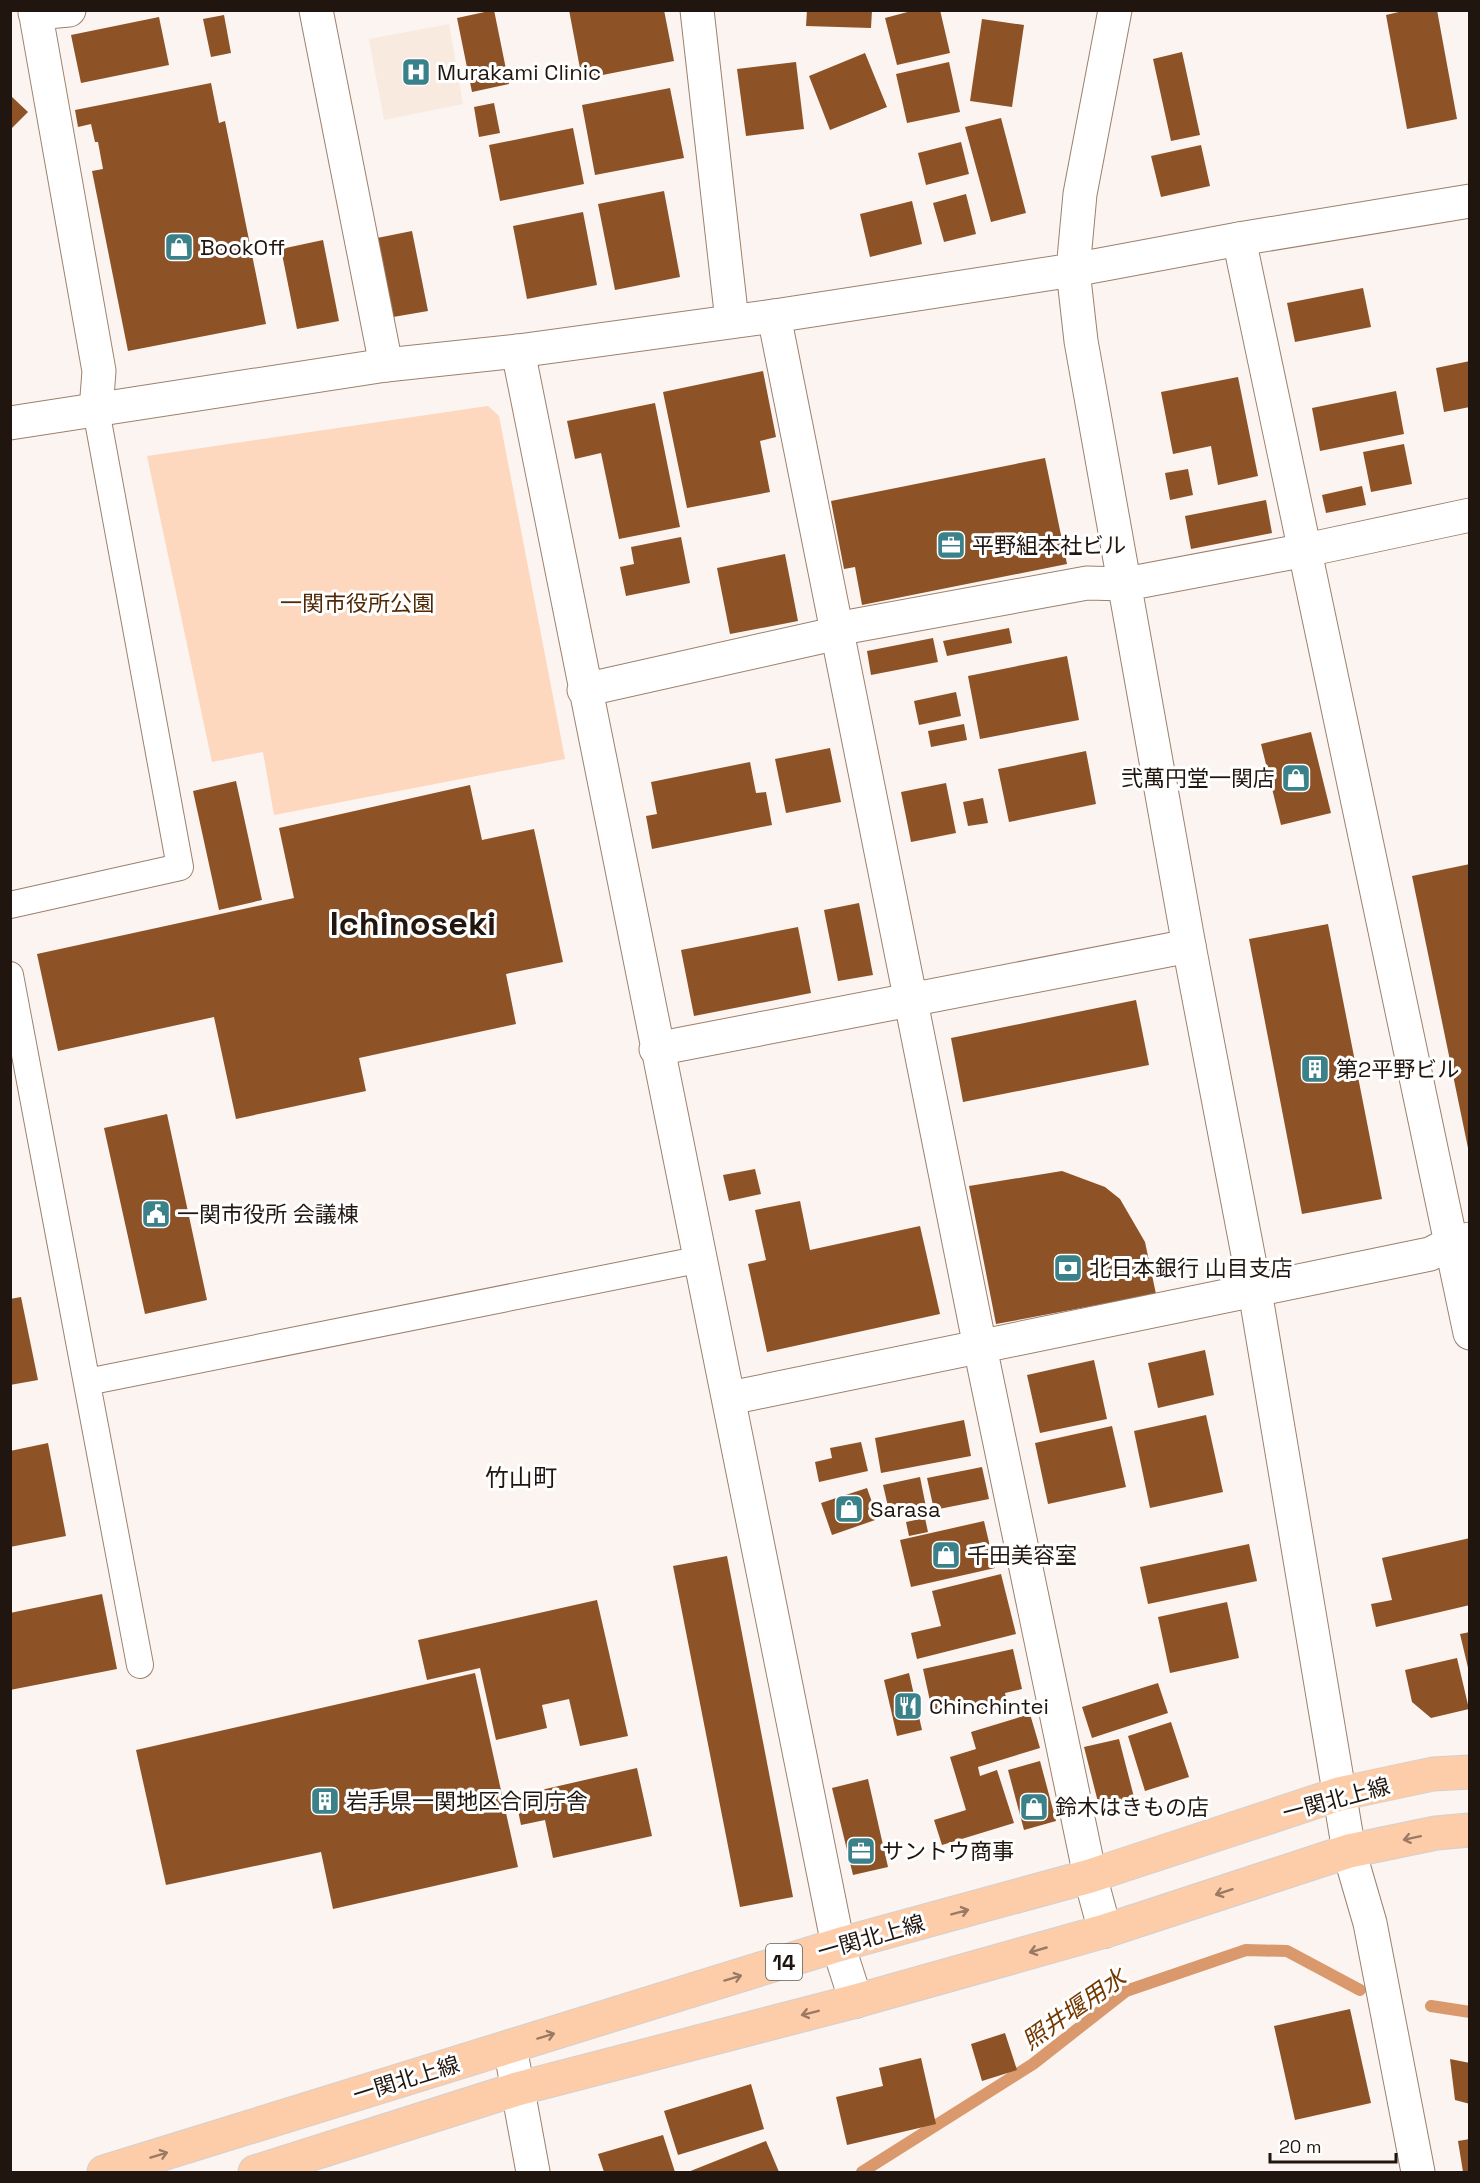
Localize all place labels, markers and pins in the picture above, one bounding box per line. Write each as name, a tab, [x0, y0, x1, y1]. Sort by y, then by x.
hospital icon: Murakami Clinic	[400, 56, 432, 88]
place label: Murakami Clinic	[437, 58, 601, 86]
shop icon: BookOff	[163, 231, 195, 263]
place label: BookOff	[200, 233, 285, 261]
office icon: 平野組本社ビル	[935, 529, 967, 561]
place label: 平野組本社ビル	[972, 531, 1126, 559]
shop icon: 弐萬円堂一関店	[1280, 762, 1312, 794]
place label: 弐萬円堂一関店	[1121, 764, 1275, 792]
building icon: 第2平野ビル	[1299, 1053, 1331, 1085]
place label: 第2平野ビル	[1336, 1055, 1459, 1083]
public building icon: 一関市役所 会議棟	[140, 1198, 172, 1230]
place label: 一関市役所 会議棟	[177, 1200, 359, 1228]
bank icon: 北日本銀行 山目支店	[1052, 1252, 1084, 1284]
place label: 北日本銀行 山目支店	[1089, 1254, 1293, 1282]
shop icon: Sarasa	[833, 1493, 865, 1525]
place label: Sarasa	[870, 1495, 941, 1523]
shop icon: 千田美容室	[930, 1539, 962, 1571]
place label: 千田美容室	[967, 1541, 1077, 1569]
restaurant icon: Chinchintei	[892, 1690, 924, 1722]
place label: Chinchintei	[929, 1692, 1049, 1720]
building icon: 岩手県一関地区合同庁舎	[309, 1785, 341, 1817]
place label: 岩手県一関地区合同庁舎	[346, 1787, 588, 1815]
shop icon: 鈴木はきもの店	[1018, 1791, 1050, 1823]
place label: 鈴木はきもの店	[1055, 1793, 1209, 1821]
office icon: サントウ商事	[845, 1835, 877, 1867]
place label: サントウ商事	[882, 1837, 1014, 1865]

